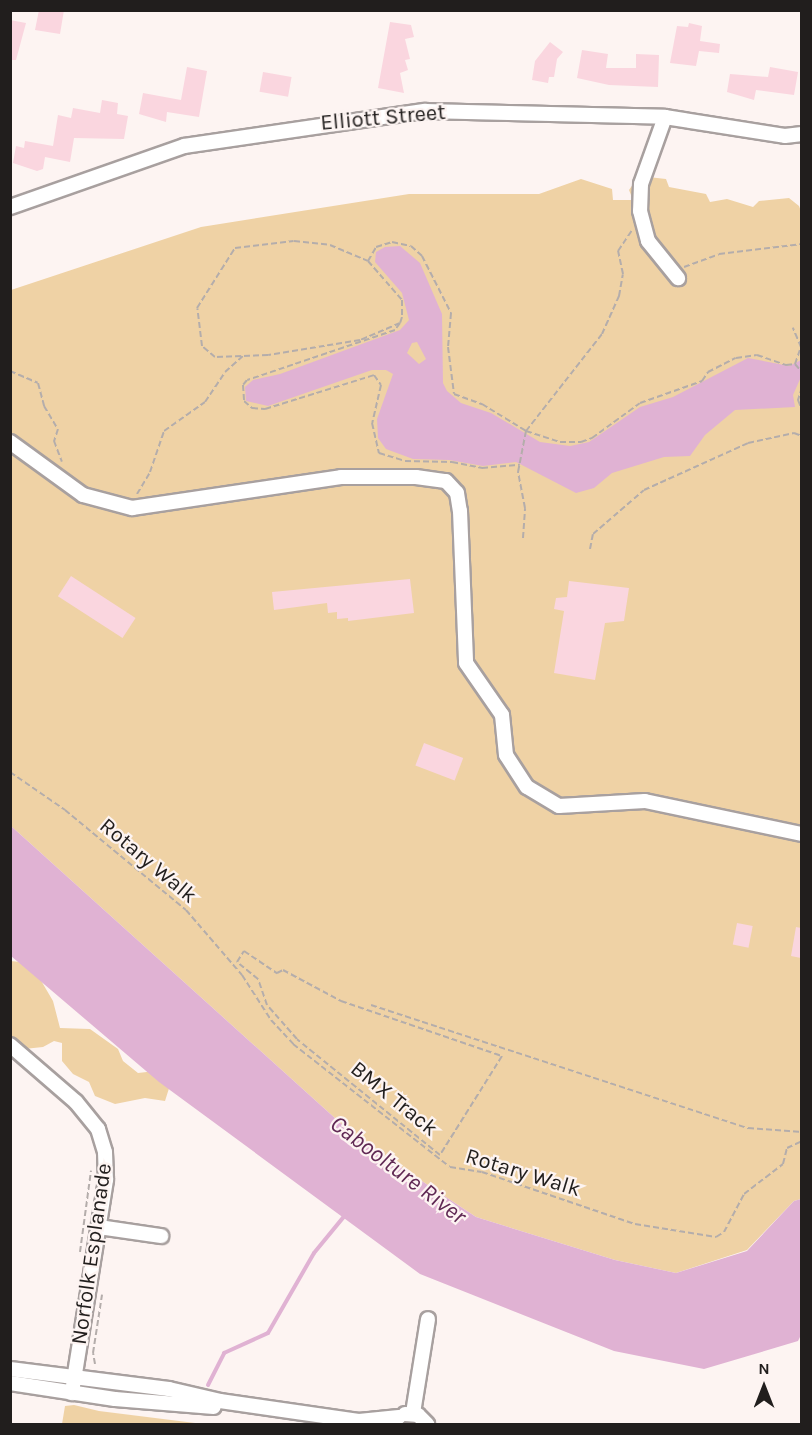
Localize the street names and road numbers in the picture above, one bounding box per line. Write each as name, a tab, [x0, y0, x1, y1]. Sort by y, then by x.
street label: Elliott Street	[319, 99, 447, 137]
street label: Rotary Walk	[94, 813, 202, 909]
street label: BMX Track	[345, 1056, 443, 1142]
street label: Rotary Walk	[462, 1143, 584, 1203]
street label: Norfolk Esplanade	[66, 1161, 118, 1347]

